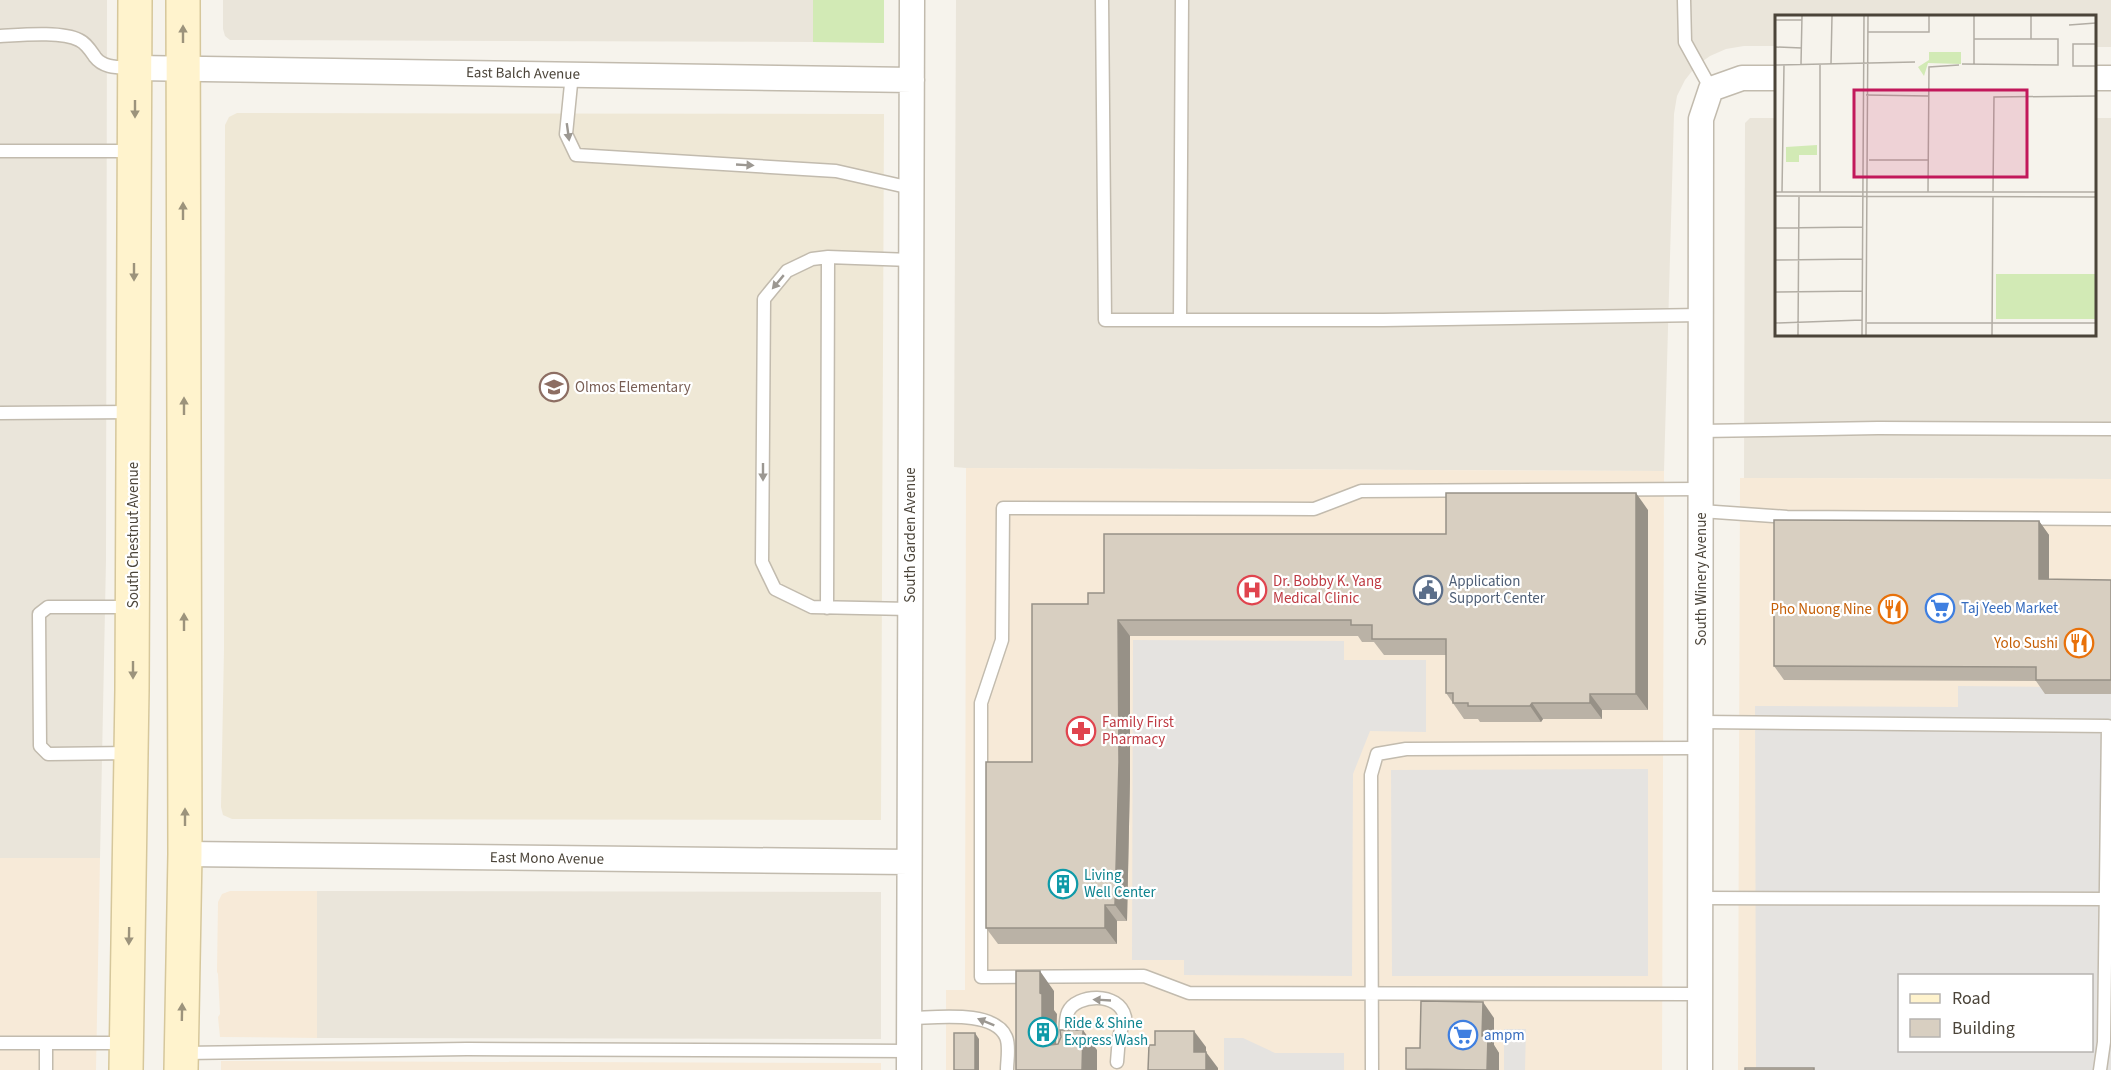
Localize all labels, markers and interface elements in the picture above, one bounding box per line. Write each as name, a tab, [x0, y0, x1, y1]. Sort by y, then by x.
inset map	[1775, 15, 2096, 336]
one-way arrow	[178, 25, 188, 44]
street label: East Balch Avenue	[466, 62, 580, 85]
one-way arrow	[130, 100, 140, 119]
one-way arrow	[564, 123, 573, 142]
one-way arrow	[736, 161, 755, 170]
one-way arrow	[178, 201, 188, 220]
one-way arrow	[129, 263, 139, 282]
one-way arrow	[772, 274, 785, 289]
school or university icon: Olmos Elementary	[538, 371, 570, 403]
place label: Olmos Elementary	[575, 377, 691, 398]
one-way arrow	[179, 396, 189, 415]
street label: South Chestnut Avenue	[123, 462, 144, 608]
one-way arrow	[758, 462, 767, 481]
street label: South Garden Avenue	[900, 467, 921, 603]
street label: South Winery Avenue	[1691, 512, 1712, 646]
place label: Dr. Bobby K. Yang Medical Clinic	[1273, 571, 1382, 609]
place label: Application Support Center	[1449, 571, 1546, 609]
hospital icon: Dr. Bobby K. Yang Medical Clinic	[1236, 574, 1268, 606]
public building icon: Application Support Center	[1412, 574, 1444, 606]
supermarket icon: Taj Yeeb Market	[1924, 592, 1956, 624]
restaurant icon: Pho Nuong Nine	[1877, 593, 1909, 625]
place label: Taj Yeeb Market	[1961, 598, 2058, 619]
place label: Pho Nuong Nine	[1770, 599, 1872, 620]
one-way arrow	[179, 612, 189, 631]
restaurant icon: Yolo Sushi	[2063, 627, 2095, 659]
place label: Yolo Sushi	[1993, 633, 2058, 654]
one-way arrow	[128, 661, 137, 680]
place label: Family First Pharmacy	[1102, 712, 1174, 750]
pharmacy icon: Family First Pharmacy	[1065, 715, 1097, 747]
one-way arrow	[180, 807, 190, 826]
street label: East Mono Avenue	[490, 847, 604, 870]
place label: Living Well Center	[1084, 865, 1156, 903]
building icon: Living Well Center	[1047, 868, 1079, 900]
one-way arrow	[124, 926, 134, 945]
legend	[1898, 974, 2093, 1052]
text: Road	[1952, 986, 1991, 1011]
one-way arrow	[1092, 995, 1111, 1004]
one-way arrow	[178, 1002, 187, 1021]
place label: Ride & Shine Express Wash	[1064, 1013, 1148, 1051]
building icon: Ride & Shine Express Wash	[1027, 1016, 1059, 1048]
text: Building	[1952, 1016, 2015, 1041]
one-way arrow	[977, 1017, 995, 1027]
supermarket icon: ampm	[1447, 1019, 1479, 1051]
place label: ampm	[1484, 1025, 1525, 1046]

